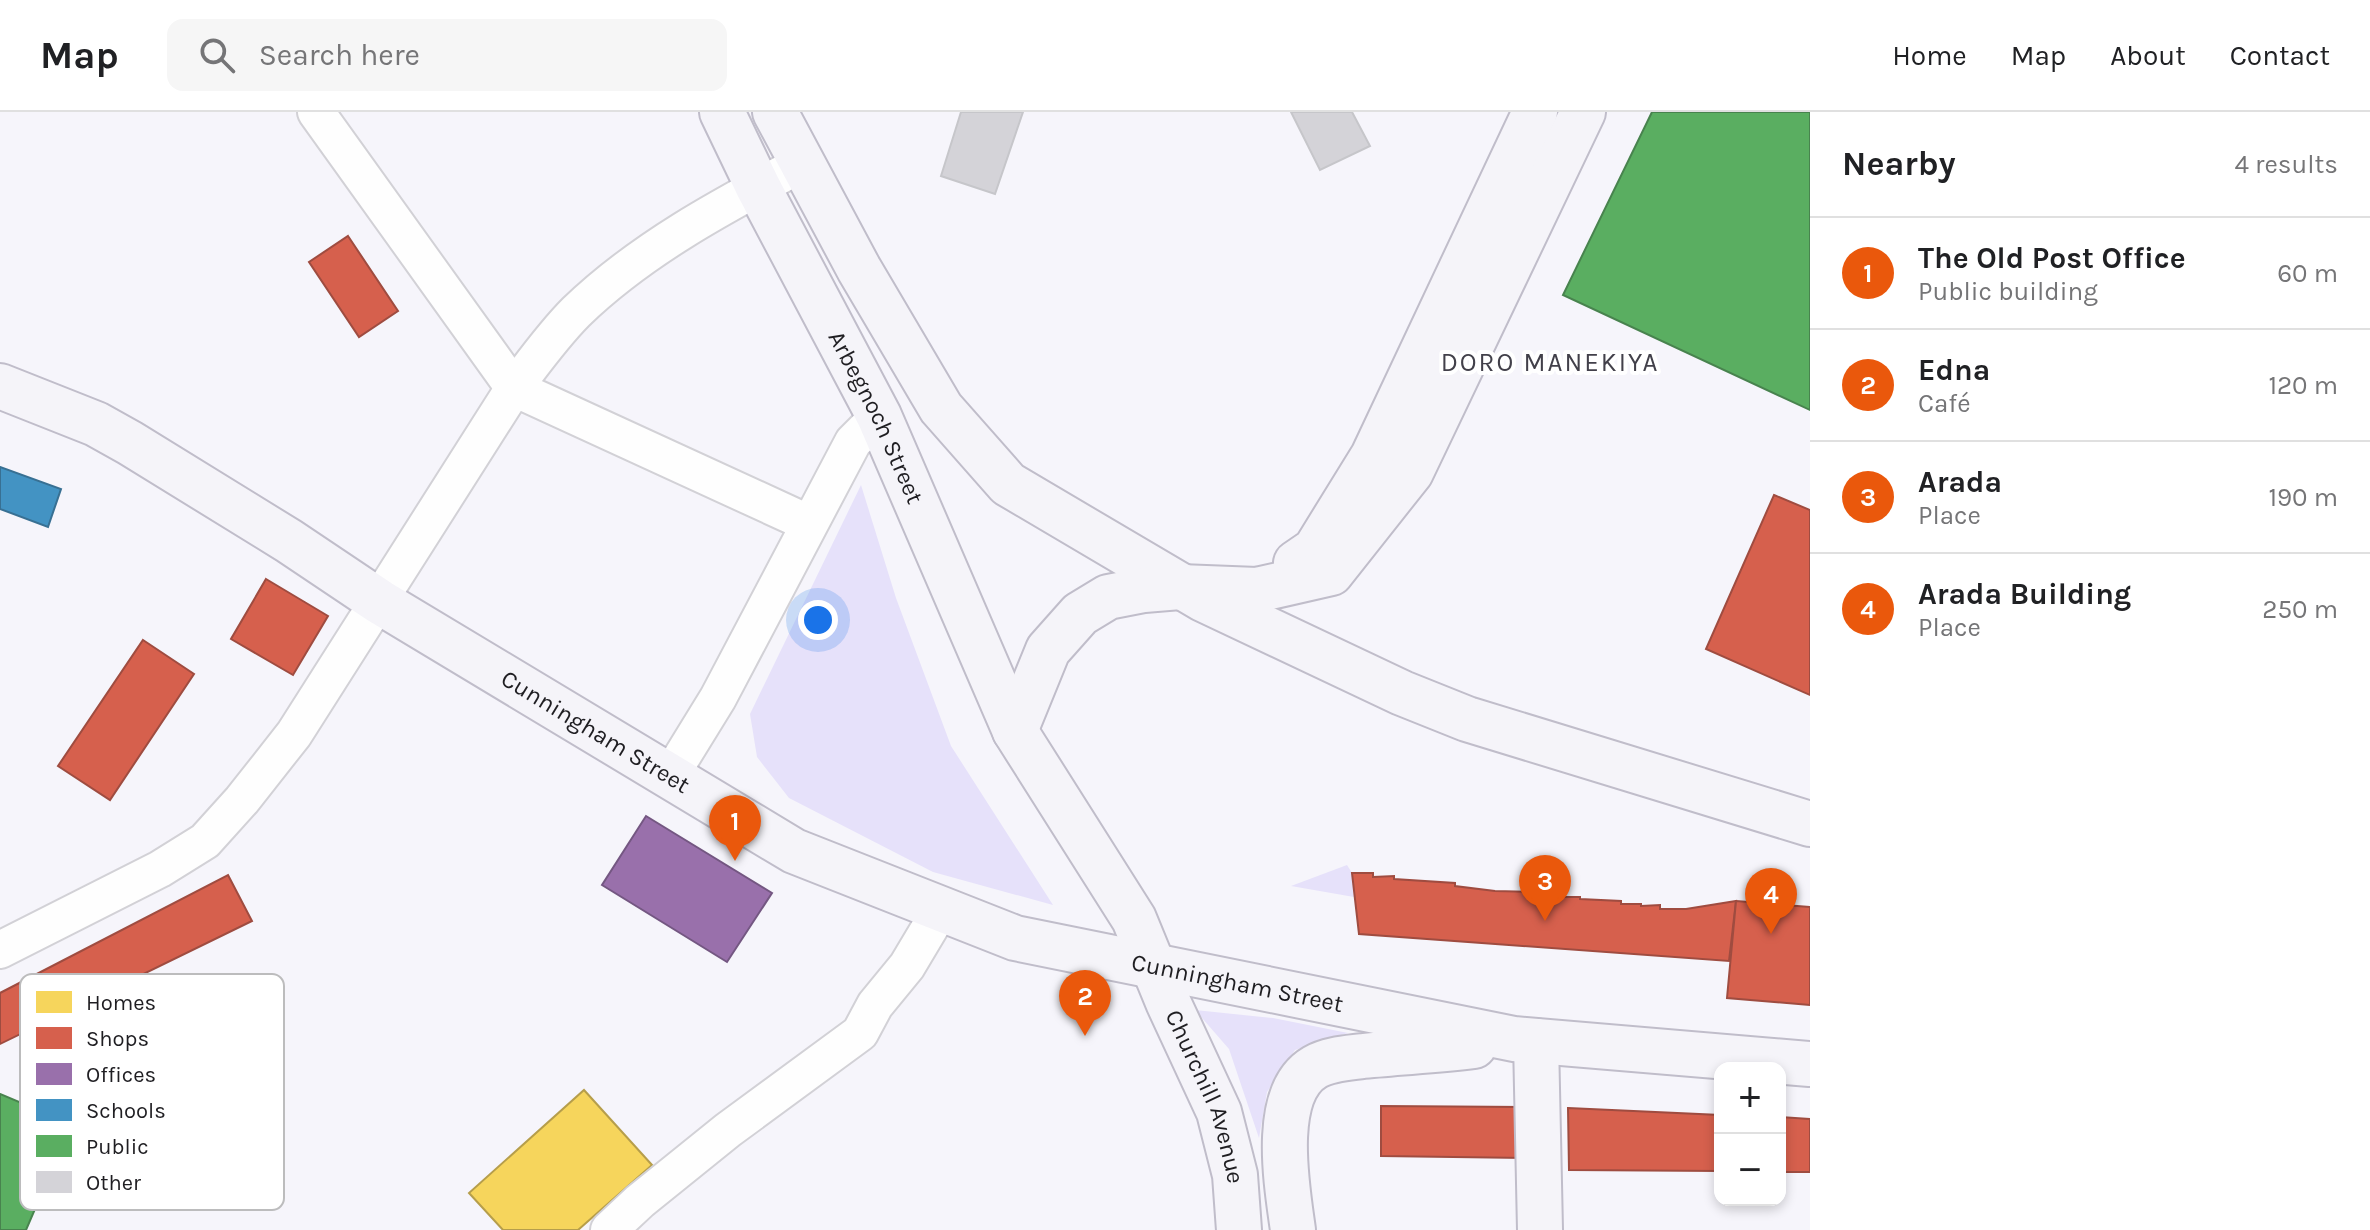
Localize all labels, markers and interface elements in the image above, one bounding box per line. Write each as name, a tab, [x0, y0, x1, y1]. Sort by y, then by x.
search box	[167, 19, 727, 91]
text: Map	[40, 33, 119, 78]
icon: search	[195, 33, 239, 77]
text: Search here	[259, 37, 420, 73]
text: Home	[1892, 39, 1967, 72]
text: Map	[2011, 39, 2066, 72]
text: About	[2110, 39, 2186, 72]
text: Contact	[2230, 39, 2330, 72]
text: Nearby	[1842, 144, 1956, 184]
text: 4 results	[2234, 149, 2338, 180]
text: The Old Post Office	[1918, 240, 2186, 276]
text: 1	[1863, 258, 1873, 289]
text: 60 m	[2277, 258, 2338, 289]
text: Public building	[1918, 276, 2098, 307]
street label: Arbegnoch Street	[822, 326, 929, 508]
district label: DORO MANEKIYA	[1441, 347, 1659, 378]
text: Edna	[1918, 352, 1990, 388]
text: 2	[1860, 370, 1876, 401]
text: 120 m	[2268, 370, 2338, 401]
text: Café	[1918, 388, 1971, 419]
text: Arada	[1918, 464, 2002, 500]
text: 3	[1860, 482, 1876, 513]
text: 190 m	[2268, 482, 2338, 513]
text: Place	[1918, 500, 1981, 531]
text: Arada Building	[1918, 576, 2131, 612]
text: 4	[1860, 594, 1876, 625]
text: 250 m	[2262, 594, 2338, 625]
your location	[798, 600, 838, 640]
text: Place	[1918, 612, 1981, 643]
street label: Cunningham Street	[496, 664, 695, 799]
pin: 1	[709, 795, 761, 861]
pin: 3	[1519, 855, 1571, 921]
pin: 4	[1745, 868, 1797, 934]
street label: Cunningham Street	[1129, 948, 1346, 1018]
pin: 2	[1059, 970, 1111, 1036]
legend	[20, 974, 284, 1210]
text: Homes	[86, 990, 156, 1016]
street label: Churchill Avenue	[1160, 1005, 1250, 1185]
text: Shops	[86, 1026, 149, 1052]
text: Offices	[86, 1062, 156, 1088]
map controls	[1714, 1062, 1786, 1206]
button: +	[1714, 1062, 1786, 1134]
text: Schools	[86, 1098, 166, 1124]
text: Public	[86, 1134, 149, 1160]
button: −	[1714, 1134, 1786, 1206]
text: Other	[86, 1170, 141, 1196]

